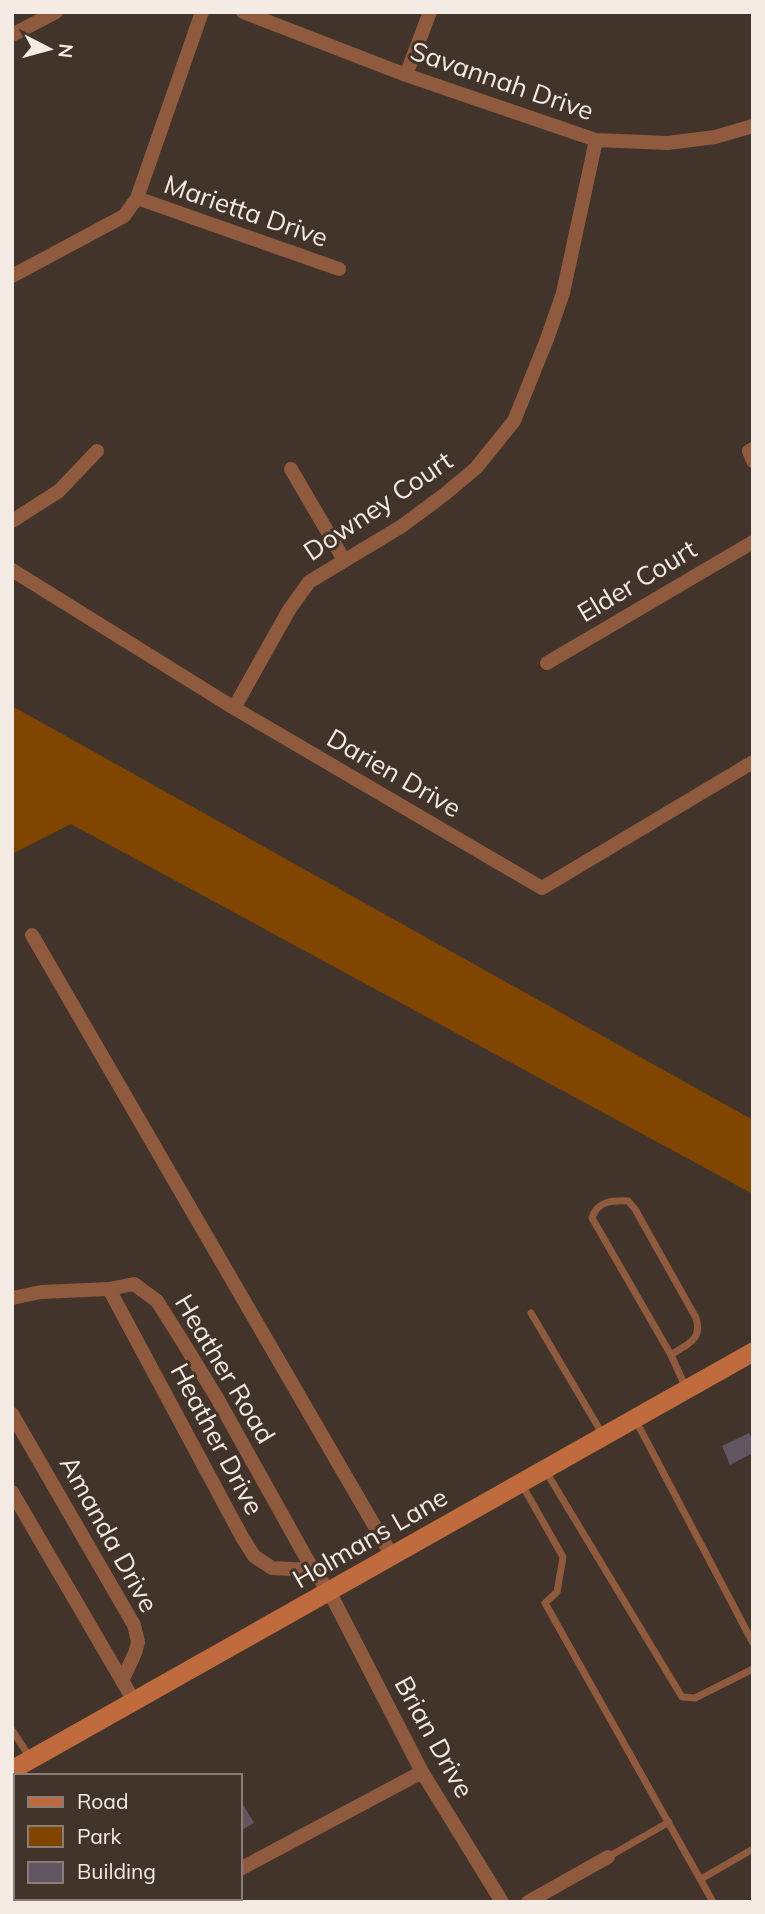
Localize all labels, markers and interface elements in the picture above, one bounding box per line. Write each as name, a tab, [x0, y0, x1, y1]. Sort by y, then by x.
north arrow	[14, 14, 84, 84]
street label: Savannah Drive	[406, 34, 598, 127]
text: N	[53, 42, 79, 59]
street label: Marietta Drive	[160, 167, 332, 254]
street label: Downey Court	[297, 444, 458, 567]
street label: Elder Court	[571, 532, 702, 629]
street label: Darien Drive	[321, 721, 467, 824]
street label: Heather Road	[168, 1288, 283, 1449]
street label: Heather Drive	[164, 1357, 271, 1520]
street label: Amanda Drive	[53, 1450, 166, 1618]
street label: Holmans Lane	[286, 1480, 453, 1595]
street label: Brian Drive	[388, 1670, 481, 1803]
legend	[14, 1774, 242, 1900]
text: Road	[77, 1788, 128, 1814]
text: Park	[77, 1823, 121, 1849]
text: Building	[77, 1858, 156, 1884]

